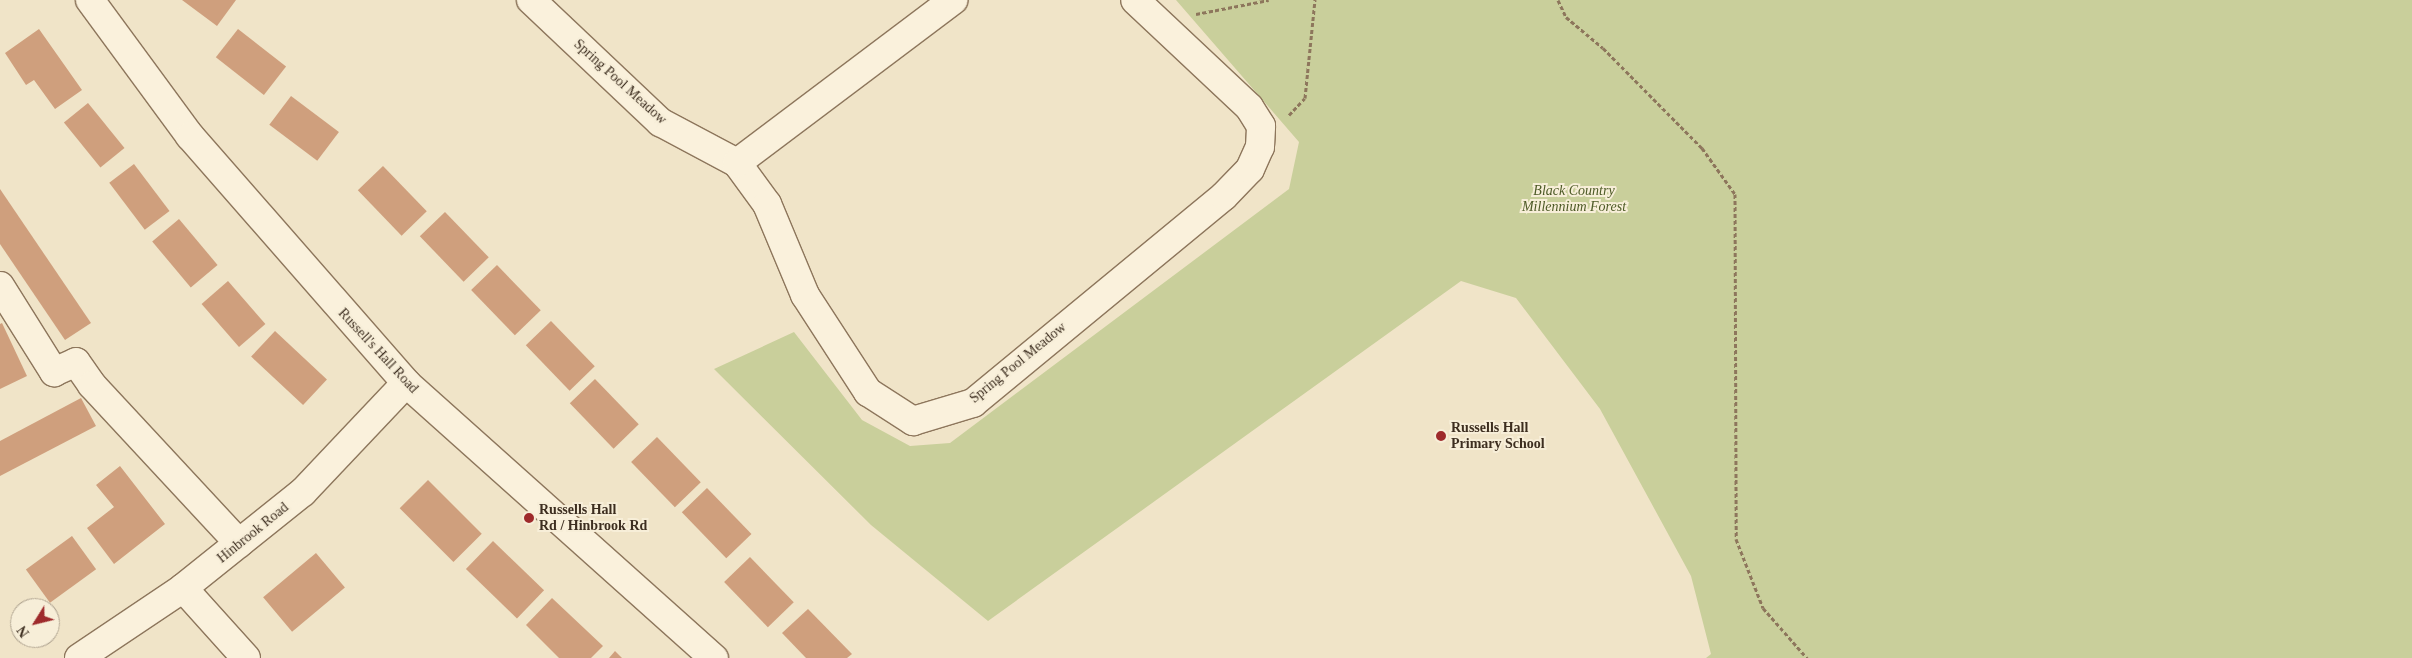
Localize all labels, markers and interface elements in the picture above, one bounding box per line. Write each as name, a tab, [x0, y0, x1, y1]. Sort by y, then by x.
street label: Spring Pool Meadow	[570, 36, 670, 128]
park label: Black Country Millennium Forest	[1522, 183, 1626, 216]
street label: Russell's Hall Road	[334, 305, 422, 397]
street label: Spring Pool Meadow	[966, 319, 1070, 407]
place label: Russells Hall Primary School	[1451, 420, 1545, 452]
marker: Russells Hall Primary School	[1435, 430, 1447, 442]
street label: Hinbrook Road	[214, 499, 292, 567]
place label: Russells Hall Rd / Hinbrook Rd	[539, 502, 647, 534]
marker: Russells Hall Rd / Hinbrook Rd	[523, 512, 535, 524]
north arrow	[10, 598, 60, 648]
text: N	[14, 623, 32, 640]

